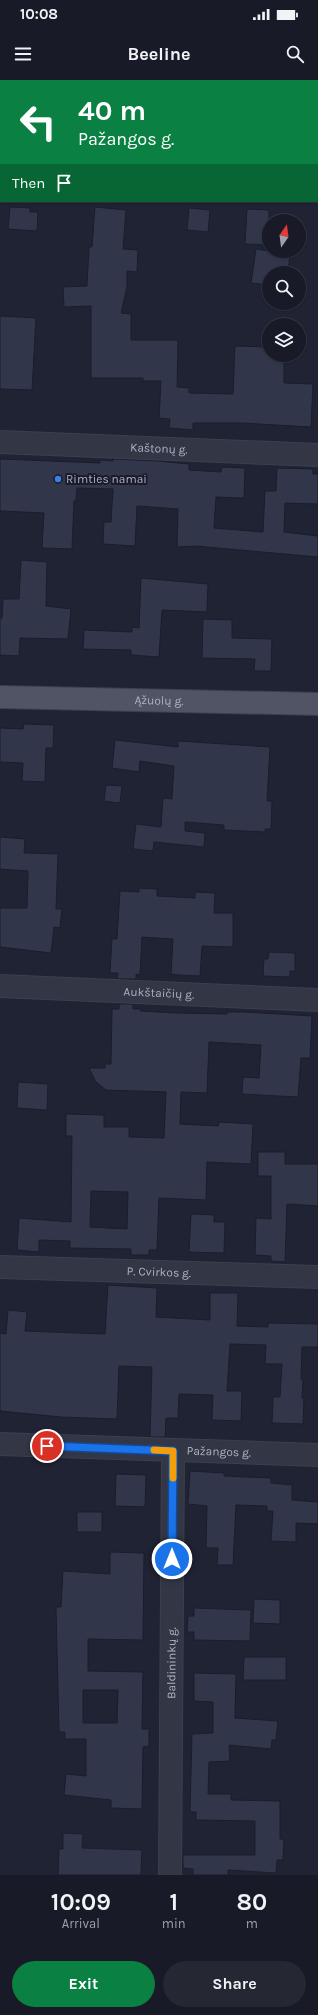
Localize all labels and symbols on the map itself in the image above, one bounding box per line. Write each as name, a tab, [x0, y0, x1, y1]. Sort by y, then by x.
north arrow	[262, 214, 306, 258]
street label: Kaštonų g.	[130, 440, 188, 457]
place label: Rimties namai	[66, 472, 147, 486]
marker: Rimties namai	[53, 474, 63, 484]
street label: Ąžuolų g.	[134, 693, 184, 708]
street label: Aukštaičių g.	[123, 984, 195, 1002]
street label: P. Cvirkos g.	[127, 1264, 191, 1280]
pin	[30, 1429, 64, 1463]
street label: Pažangos g.	[187, 1443, 251, 1460]
position arrow	[151, 1538, 193, 1580]
street label: Baldininkų g.	[164, 1627, 179, 1699]

